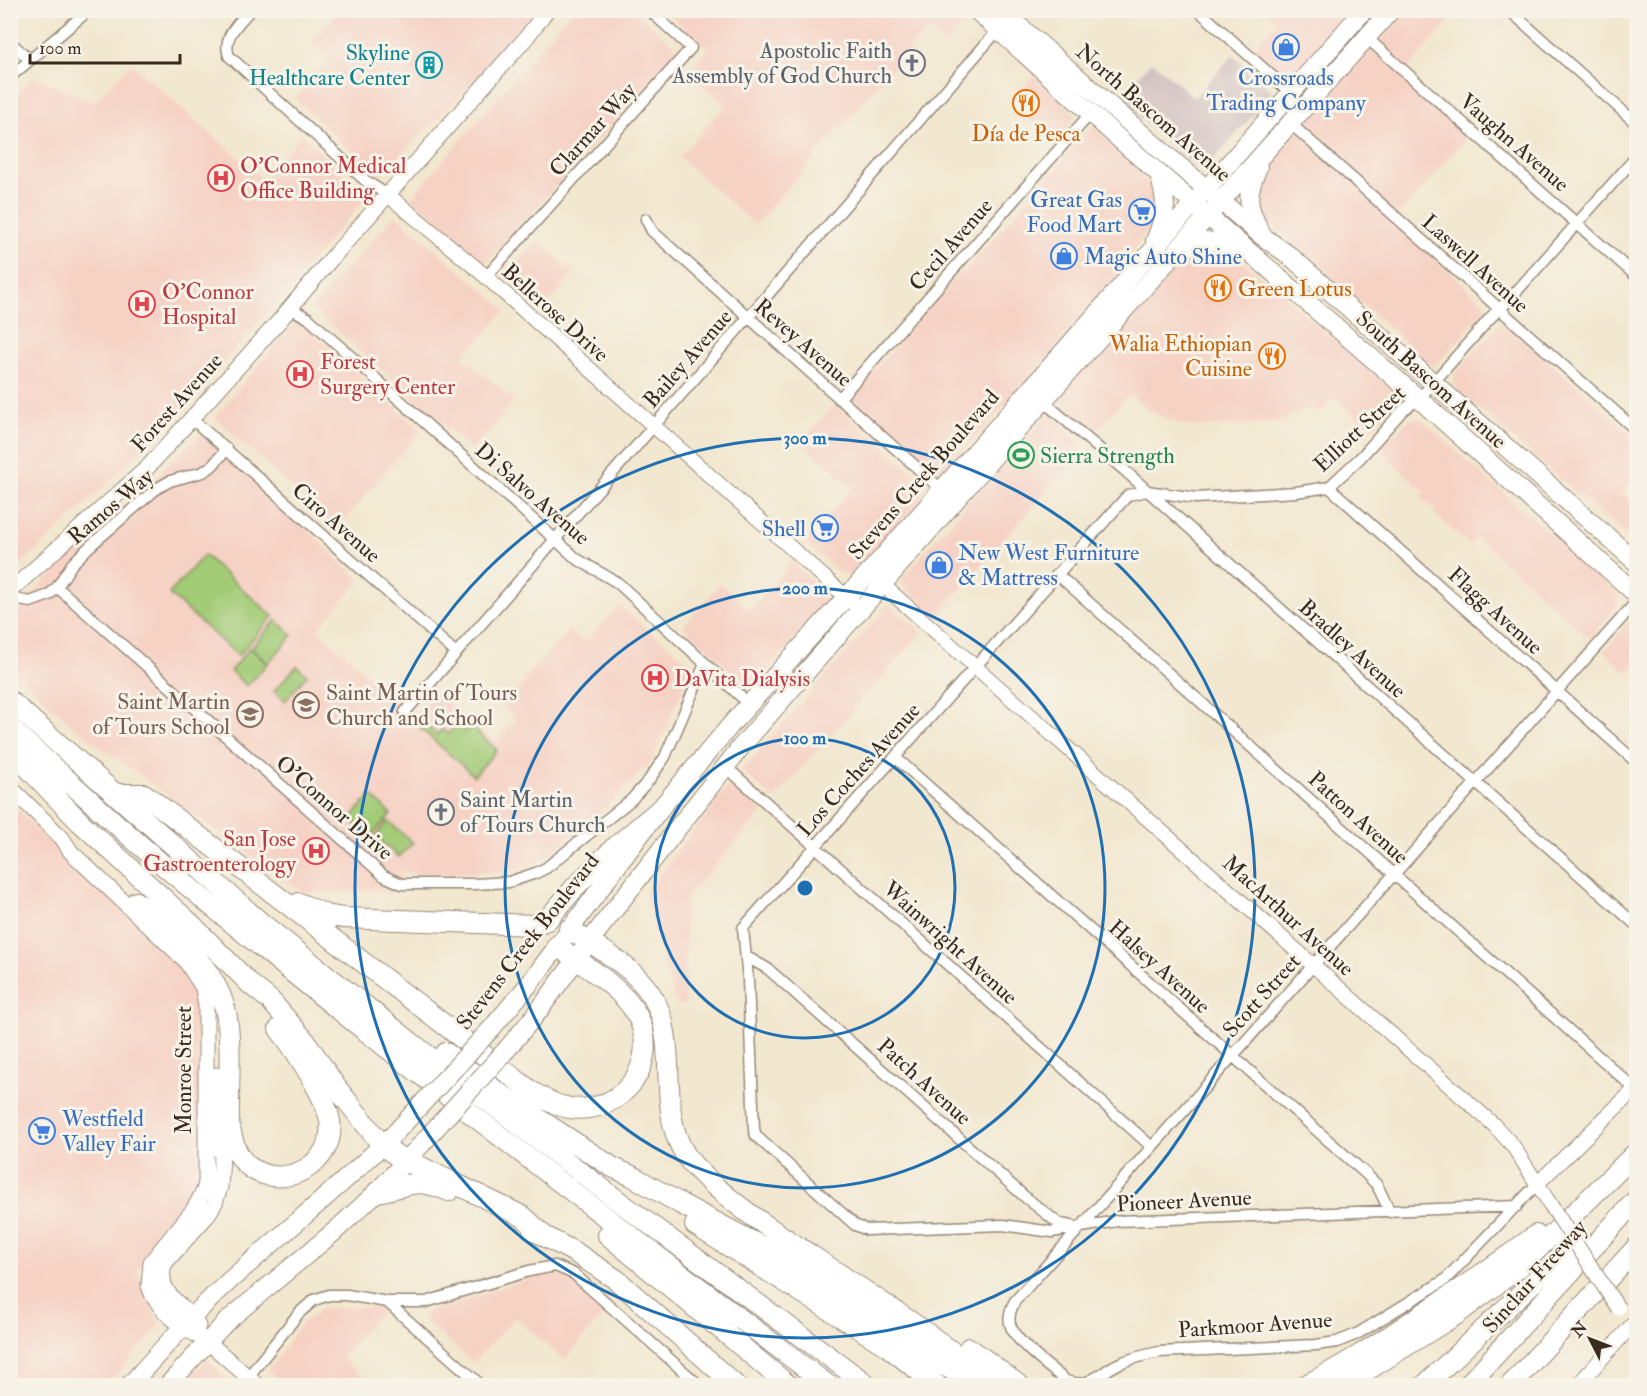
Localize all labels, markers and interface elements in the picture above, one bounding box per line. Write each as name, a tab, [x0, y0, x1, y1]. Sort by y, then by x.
scale bar	[30, 27, 180, 65]
shop icon: Crossroads Trading Company	[1271, 32, 1301, 62]
text: 100 m	[39, 37, 82, 60]
place label: Apostolic Faith Assembly of God Church	[671, 37, 892, 90]
street label: North Bascom Avenue	[1070, 38, 1237, 188]
place label: Skyline Healthcare Center	[249, 39, 411, 92]
church icon: Apostolic Faith Assembly of God Church	[897, 48, 927, 78]
building icon: Skyline Healthcare Center	[414, 50, 444, 80]
place label: Crossroads Trading Company	[1206, 64, 1366, 118]
street label: Clarmar Way	[543, 77, 642, 182]
restaurant icon: Día de Pesca	[1011, 88, 1041, 118]
street label: Vaughn Avenue	[1454, 88, 1575, 198]
place label: Día de Pesca	[971, 120, 1081, 148]
place label: O’Connor Medical Office Building	[240, 152, 407, 205]
hospital icon: O’Connor Medical Office Building	[206, 163, 236, 193]
place label: Great Gas Food Mart	[1027, 186, 1122, 239]
street label: Cecil Avenue	[903, 192, 999, 297]
supermarket icon: Great Gas Food Mart	[1127, 197, 1157, 227]
street label: Laswell Avenue	[1416, 208, 1535, 319]
shop icon: Magic Auto Shine	[1049, 241, 1079, 271]
place label: Magic Auto Shine	[1084, 243, 1242, 271]
street label: Bellerose Drive	[496, 257, 615, 368]
restaurant icon: Green Lotus	[1203, 273, 1233, 303]
place label: Green Lotus	[1238, 275, 1352, 303]
place label: O’Connor Hospital	[162, 278, 254, 332]
hospital icon: O’Connor Hospital	[127, 289, 157, 319]
street label: Revey Avenue	[748, 292, 858, 393]
street label: Bailey Avenue	[637, 303, 738, 414]
street label: South Bascom Avenue	[1350, 305, 1512, 455]
place label: Walia Ethiopian Cuisine	[1108, 330, 1252, 383]
restaurant icon: Walia Ethiopian Cuisine	[1257, 341, 1287, 371]
street label: Forest Avenue	[125, 347, 229, 458]
place label: Forest Surgery Center	[320, 348, 456, 401]
hospital icon: Forest Surgery Center	[285, 359, 315, 389]
street label: Elliott Street	[1308, 379, 1411, 478]
street label: Stevens Creek Boulevard	[842, 384, 1005, 566]
text: 300 m	[783, 427, 828, 450]
street label: Di Salvo Avenue	[469, 436, 596, 551]
sports icon: Sierra Strength	[1006, 440, 1036, 470]
place label: Sierra Strength	[1040, 442, 1175, 470]
street label: Ramos Way	[62, 463, 160, 551]
street label: Ciro Avenue	[286, 476, 387, 569]
supermarket icon: Shell	[810, 513, 840, 543]
place label: Shell	[762, 515, 806, 543]
place label: New West Furniture & Mattress	[958, 539, 1139, 592]
shop icon: New West Furniture & Mattress	[924, 550, 954, 580]
street label: Flagg Avenue	[1442, 561, 1549, 661]
text: 200 m	[782, 577, 829, 600]
street label: Bradley Avenue	[1293, 593, 1412, 704]
hospital icon: DaVita Dialysis	[640, 663, 670, 693]
place label: DaVita Dialysis	[674, 665, 810, 693]
place label: Saint Martin of Tours Church and School	[326, 679, 517, 732]
place label: Saint Martin of Tours School	[92, 688, 230, 741]
school or university icon: Saint Martin of Tours Church and School	[291, 690, 321, 720]
street label: Los Coches Avenue	[791, 697, 926, 843]
school or university icon: Saint Martin of Tours School	[235, 699, 265, 729]
text: 100 m	[784, 727, 827, 750]
street label: O’Connor Drive	[270, 749, 399, 866]
street label: Patton Avenue	[1302, 765, 1414, 870]
place label: Saint Martin of Tours Church	[460, 786, 606, 839]
church icon: Saint Martin of Tours Church	[426, 797, 456, 827]
place label: San Jose Gastroenterology	[143, 825, 296, 878]
hospital icon: San Jose Gastroenterology	[301, 836, 331, 866]
street label: Stevens Creek Boulevard	[450, 848, 606, 1036]
street label: MacArthur Avenue	[1217, 849, 1360, 982]
street label: Wainwright Avenue	[876, 874, 1024, 1011]
centre of rings	[795, 878, 815, 898]
street label: Halsey Avenue	[1103, 914, 1216, 1020]
street label: Scott Street	[1217, 948, 1307, 1044]
street label: Monroe Street	[170, 1006, 198, 1134]
street label: Patch Avenue	[871, 1032, 977, 1131]
place label: Westfield Valley Fair	[61, 1105, 157, 1158]
supermarket icon: Westfield Valley Fair	[27, 1116, 57, 1146]
street label: Pioneer Avenue	[1116, 1183, 1252, 1219]
street label: Sinclair Freeway	[1476, 1214, 1593, 1339]
street label: Parkmoor Avenue	[1177, 1306, 1333, 1344]
north arrow	[1560, 1309, 1620, 1369]
text: N	[1567, 1317, 1592, 1342]

